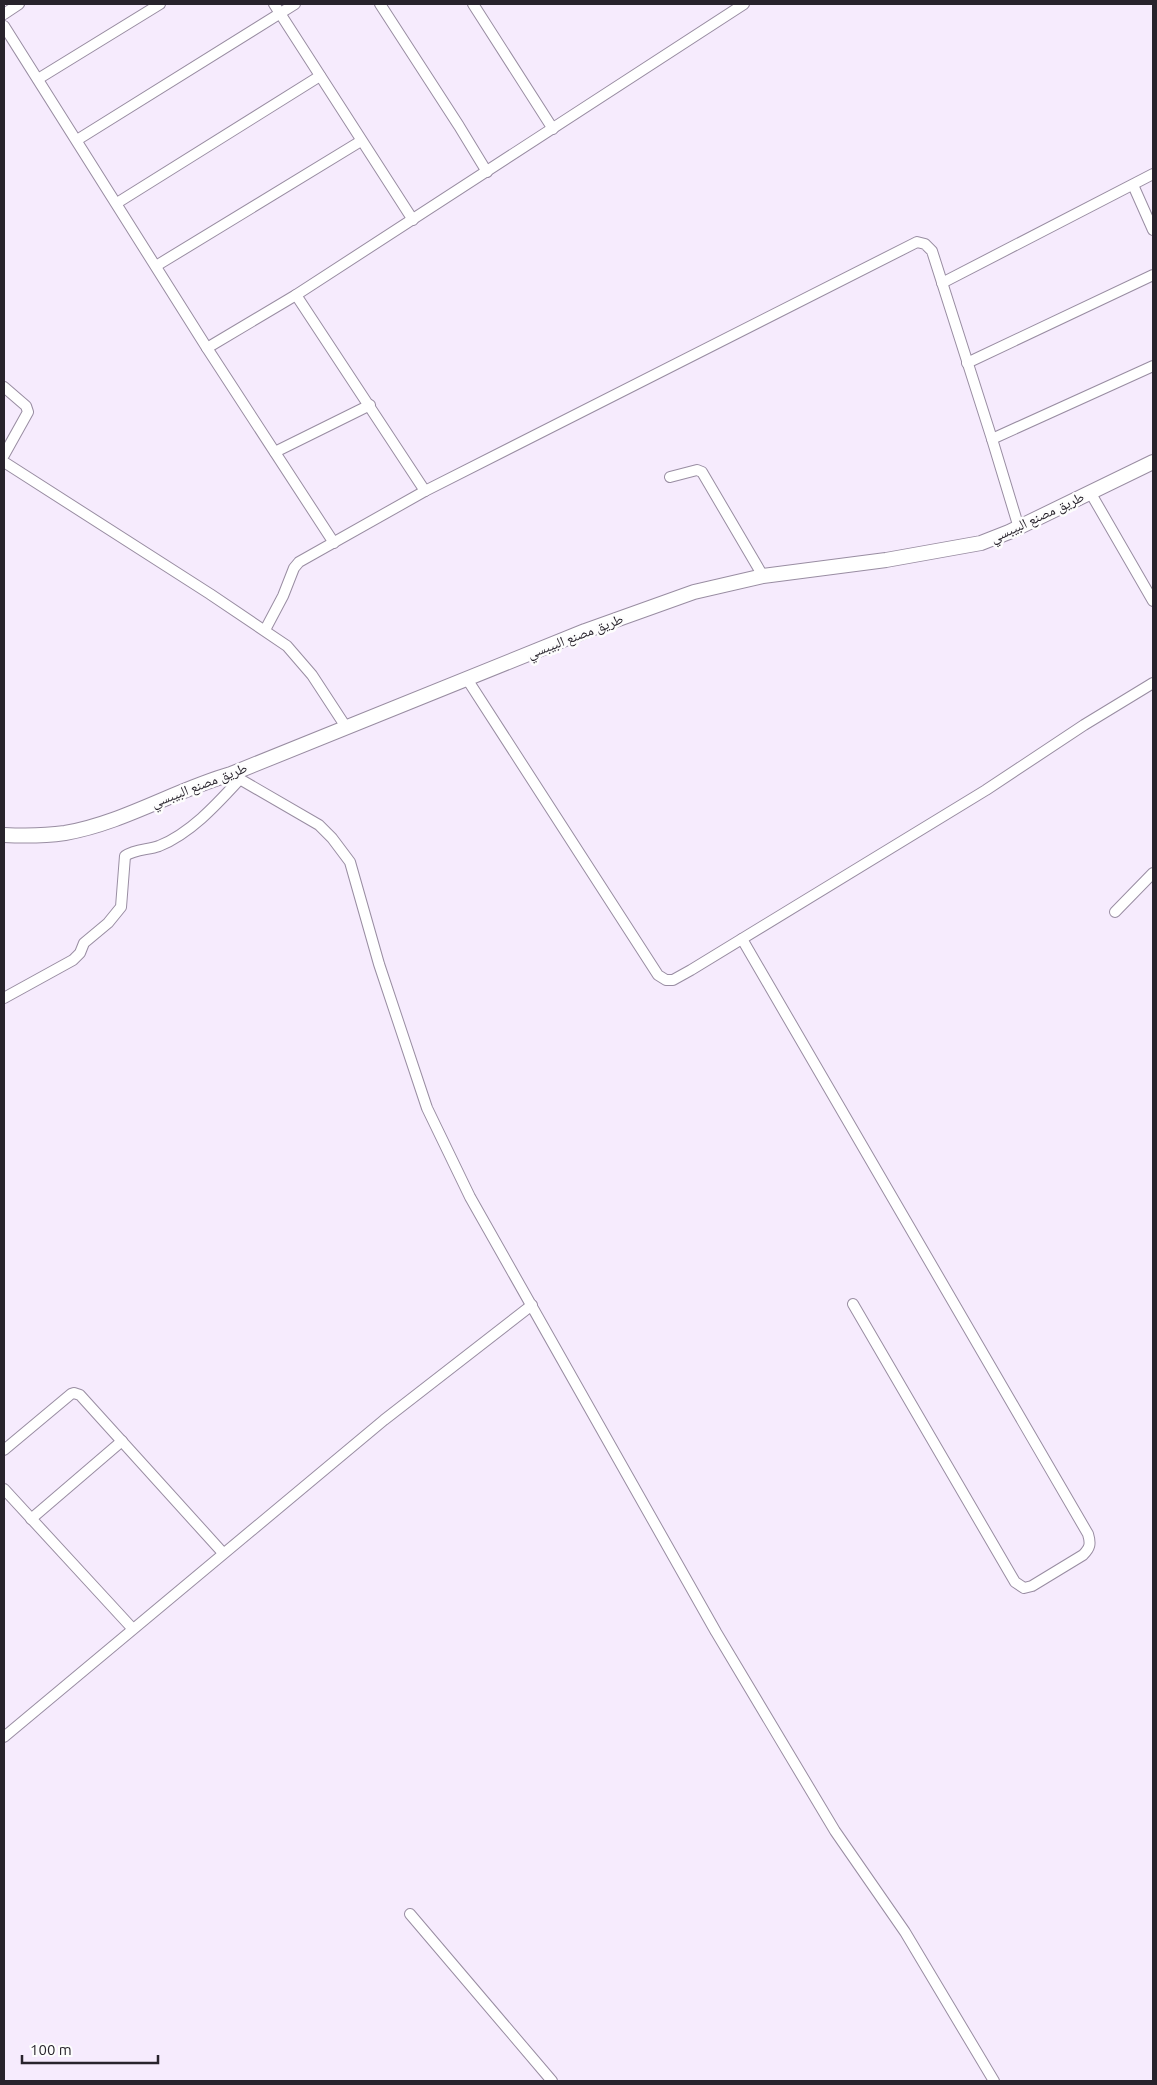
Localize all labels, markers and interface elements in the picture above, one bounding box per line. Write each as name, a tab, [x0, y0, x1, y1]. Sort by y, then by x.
street label: طريق مصنع البيبسي	[988, 488, 1088, 549]
street label: طريق مصنع البيبسي	[525, 610, 627, 665]
street label: طريق مصنع البيبسي	[149, 759, 251, 814]
scale bar	[22, 2032, 159, 2064]
text: 100 m	[30, 2041, 72, 2058]

